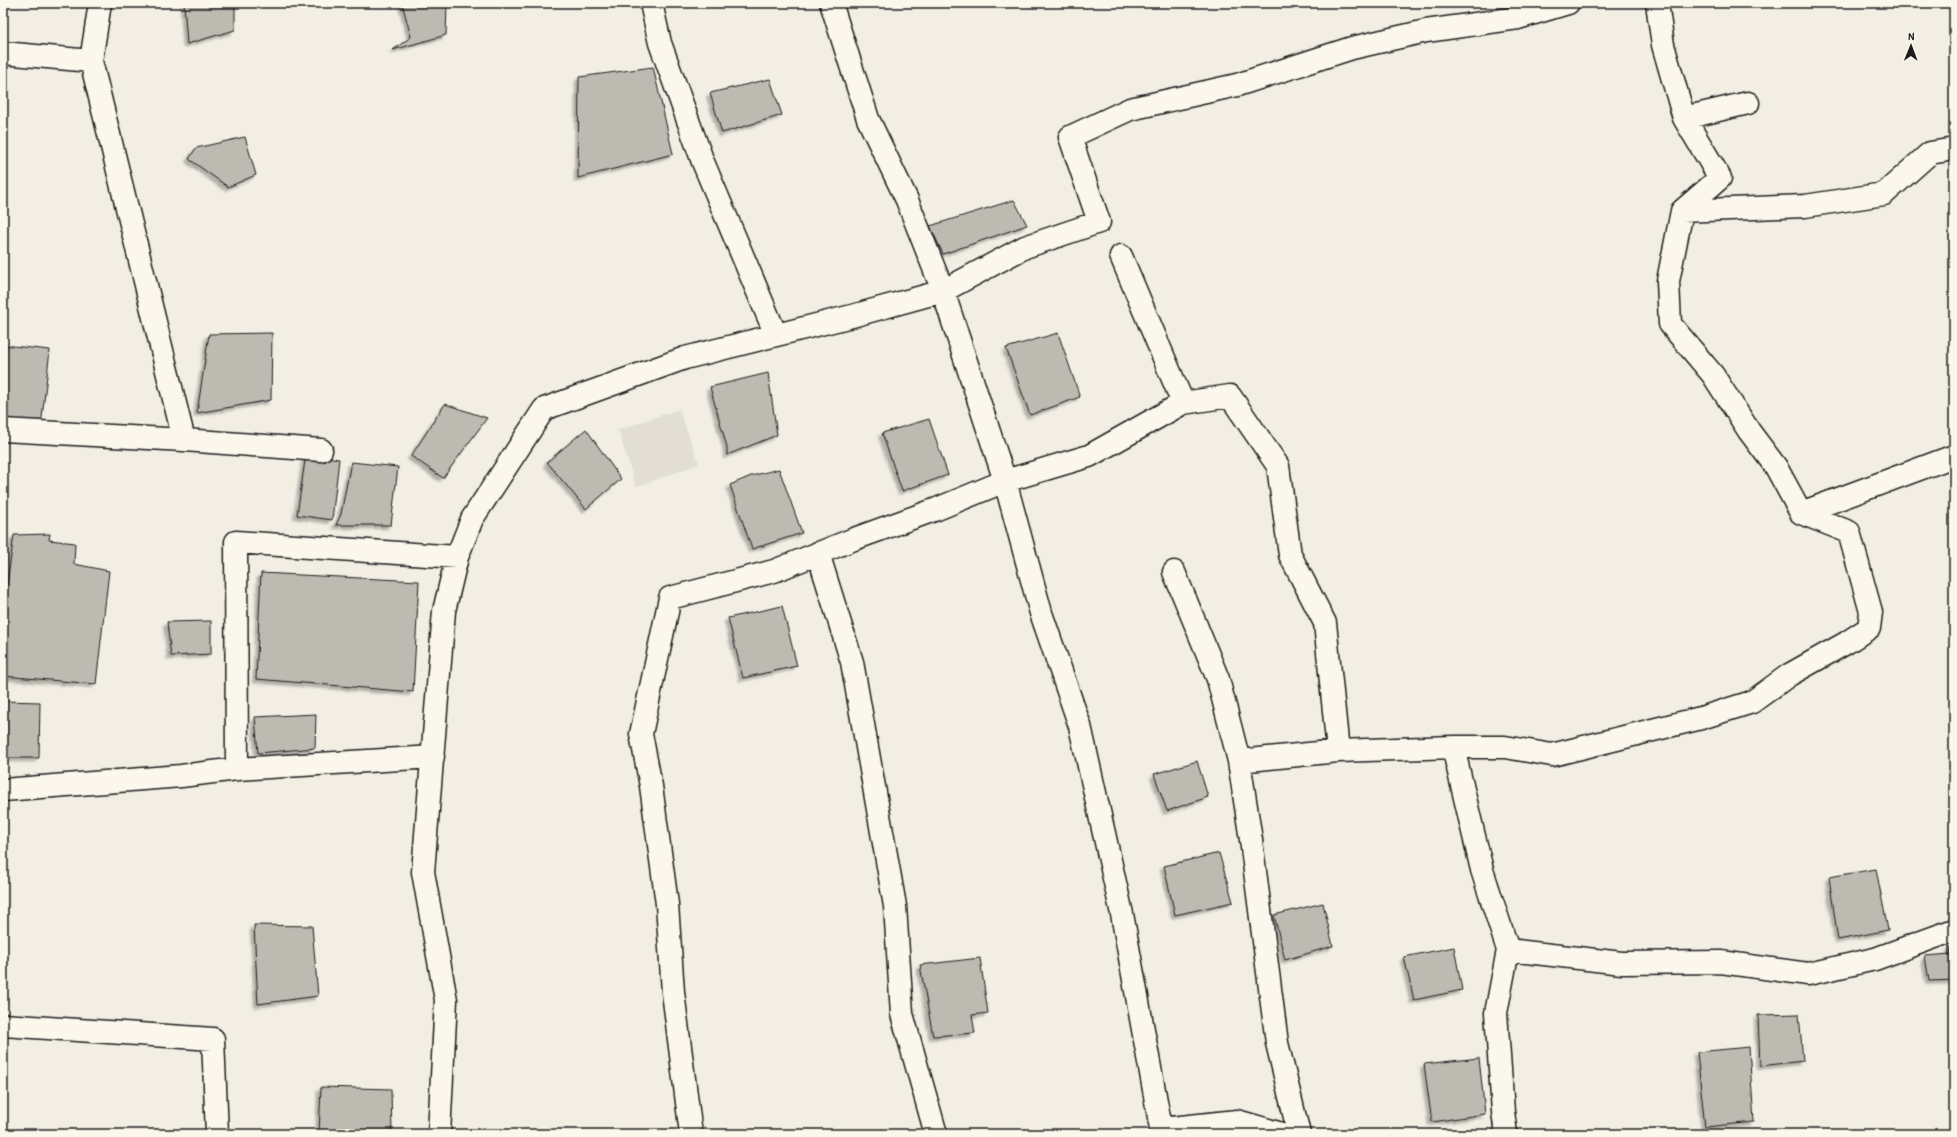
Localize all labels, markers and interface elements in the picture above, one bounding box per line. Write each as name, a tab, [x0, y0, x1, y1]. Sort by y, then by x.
north arrow	[1891, 26, 1931, 66]
text: N	[1908, 29, 1914, 43]

